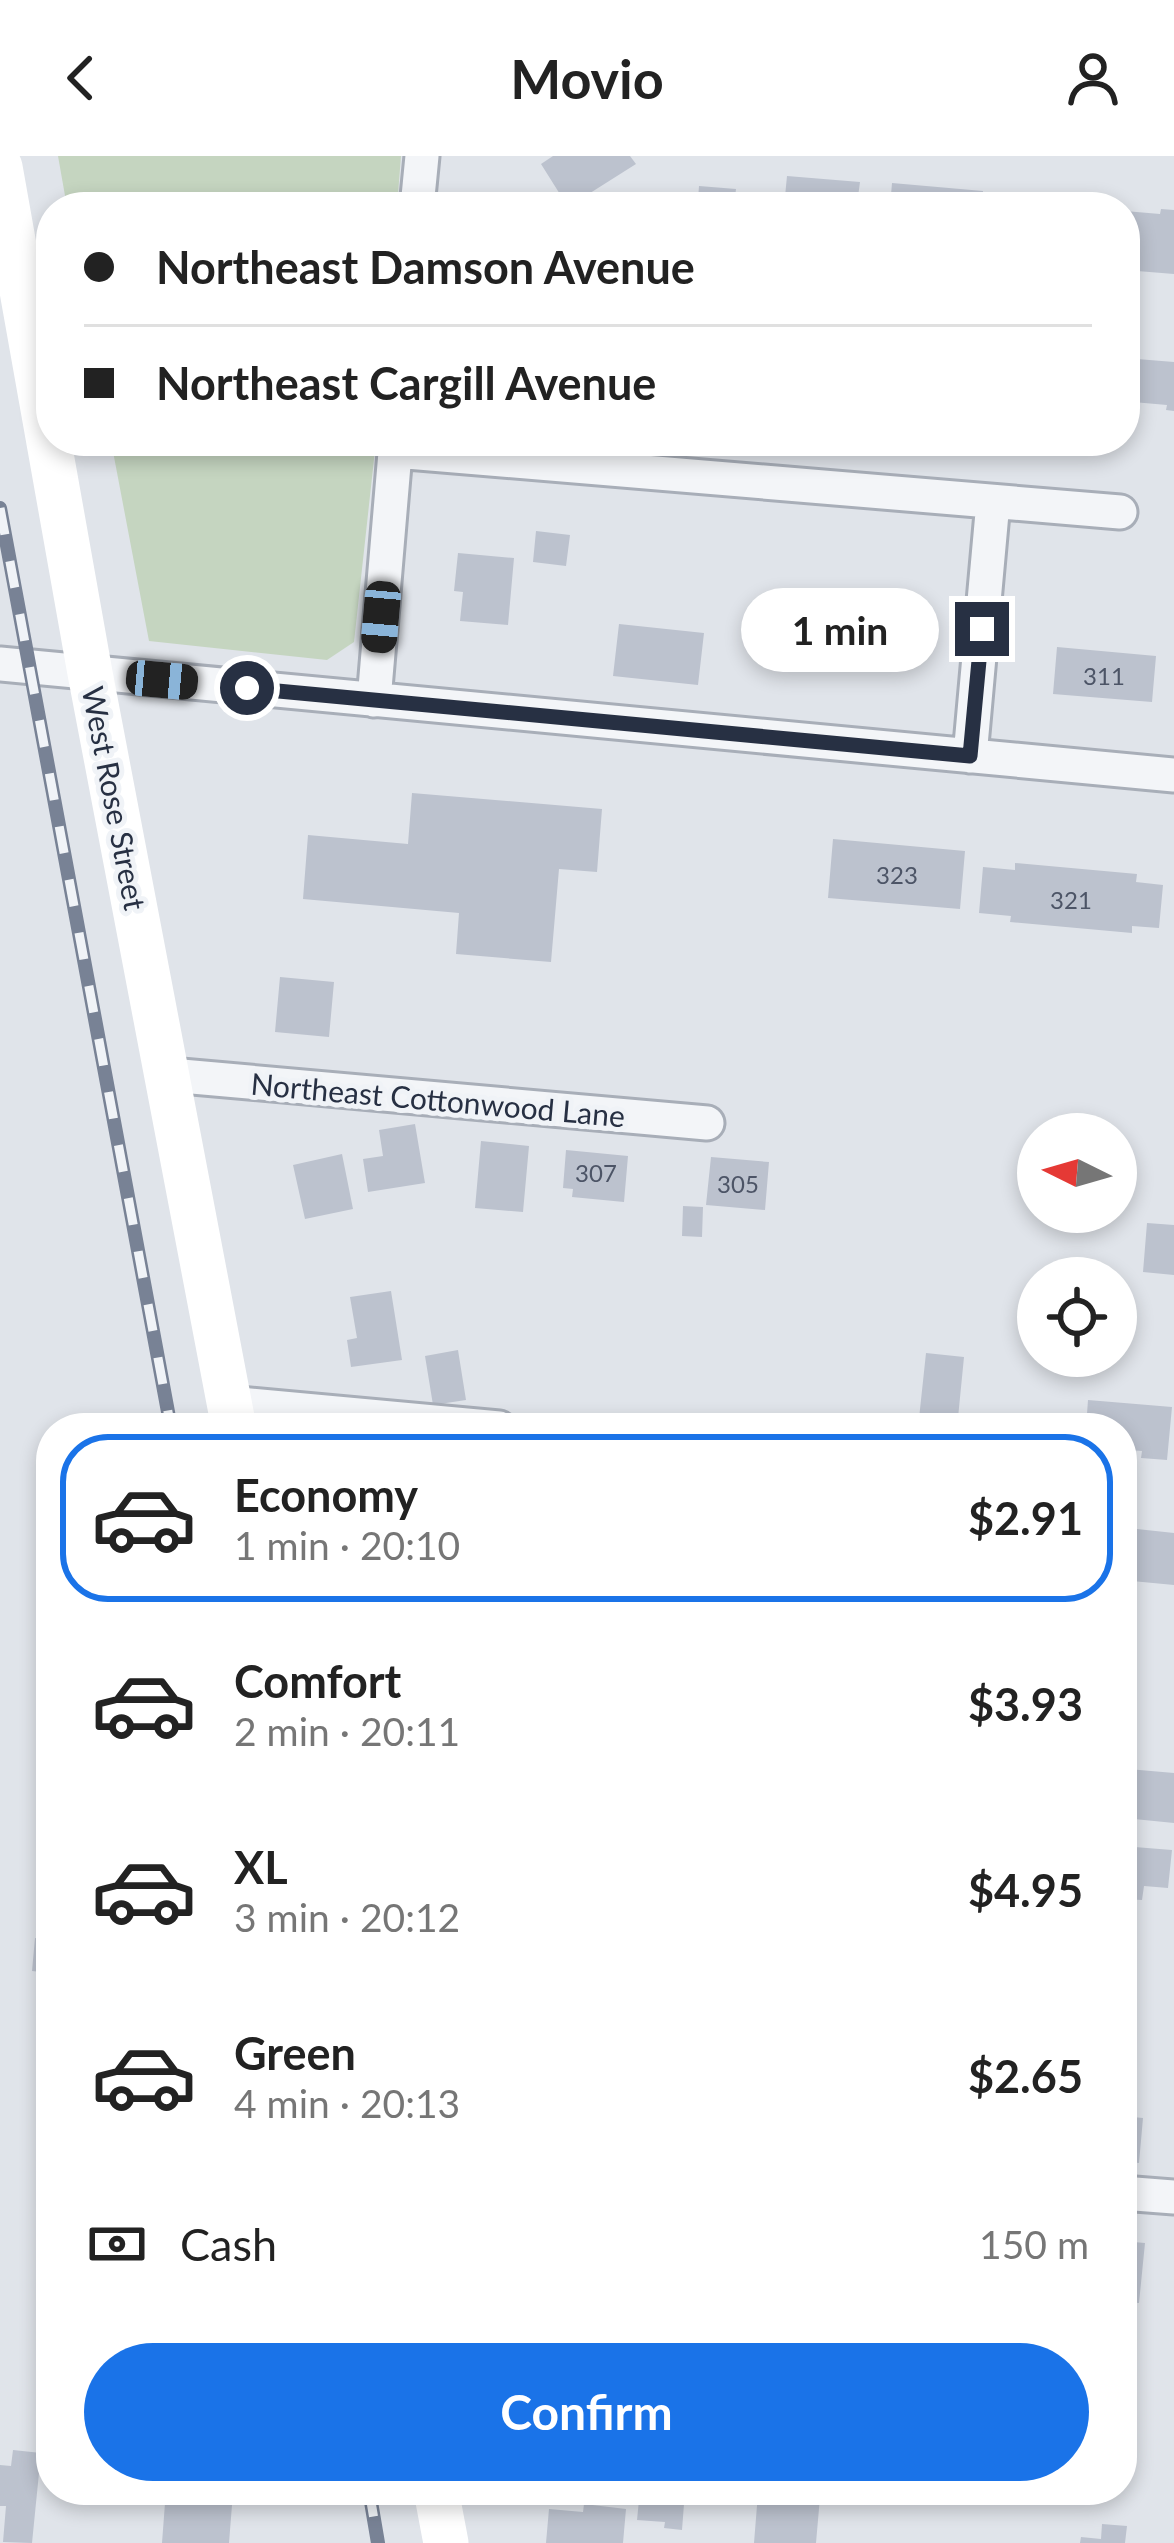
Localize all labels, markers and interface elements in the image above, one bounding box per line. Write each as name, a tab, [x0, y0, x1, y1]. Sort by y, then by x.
icon: back	[48, 45, 114, 111]
icon: person	[1060, 45, 1126, 111]
text: Movio	[510, 46, 664, 111]
text: Northeast Damson Avenue	[156, 240, 695, 294]
text: Northeast Cargill Avenue	[156, 356, 656, 410]
car	[360, 580, 402, 654]
callout: 1 min	[742, 587, 940, 671]
route end	[955, 602, 1009, 656]
text: 1 min	[792, 607, 888, 653]
car	[125, 659, 199, 701]
route start	[220, 661, 274, 715]
house number: 311	[1083, 661, 1125, 690]
street label: West Rose Street	[76, 683, 154, 913]
house number: 323	[876, 860, 918, 889]
house number: 321	[1050, 885, 1092, 914]
street label: Northeast Cottonwood Lane	[249, 1065, 627, 1133]
north arrow	[1017, 1113, 1137, 1233]
map controls	[1017, 1113, 1137, 1377]
house number: 307	[575, 1158, 617, 1187]
house number: 305	[717, 1169, 759, 1198]
button: locate	[1017, 1257, 1137, 1377]
icon: car	[90, 1464, 198, 1572]
text: Economy	[234, 1468, 418, 1522]
text: $2.91	[968, 1491, 1083, 1545]
text: 1 min · 20:10	[234, 1522, 460, 1568]
icon: car	[90, 1650, 198, 1758]
text: Comfort	[234, 1654, 401, 1708]
text: $3.93	[968, 1677, 1083, 1731]
text: 2 min · 20:11	[234, 1708, 460, 1754]
icon: car	[90, 1836, 198, 1944]
text: XL	[234, 1840, 288, 1894]
text: $4.95	[968, 1863, 1083, 1917]
text: 3 min · 20:12	[234, 1894, 460, 1940]
icon: car	[90, 2022, 198, 2130]
text: Green	[234, 2026, 356, 2080]
text: $2.65	[968, 2049, 1083, 2103]
text: 4 min · 20:13	[234, 2080, 460, 2126]
icon: cash	[84, 2211, 150, 2277]
text: Cash	[180, 2217, 277, 2271]
text: 150 m	[979, 2221, 1089, 2267]
button: Confirm	[84, 2343, 1089, 2481]

